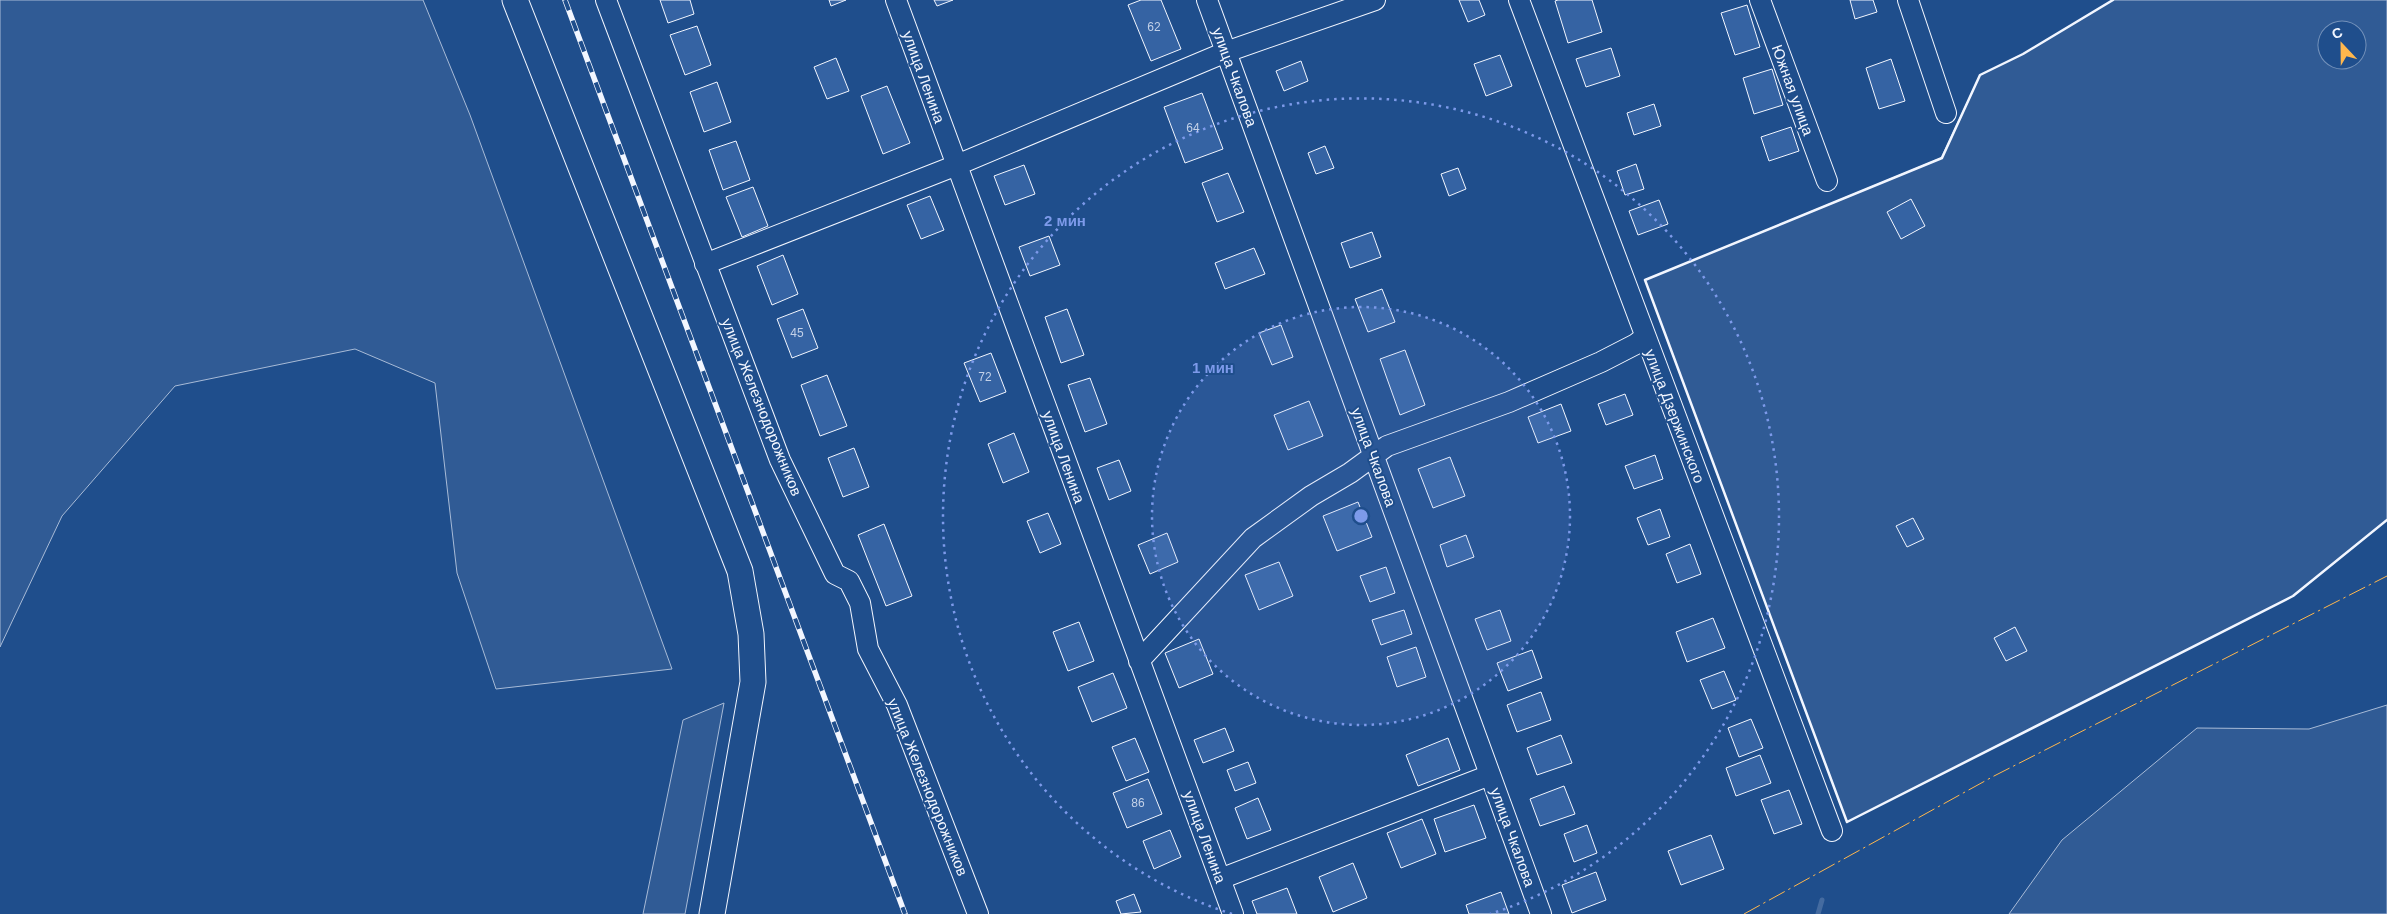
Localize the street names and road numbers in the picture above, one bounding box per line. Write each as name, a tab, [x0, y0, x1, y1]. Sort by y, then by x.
street label: улица Чкалова	[1209, 25, 1261, 129]
street label: улица Ленина	[899, 29, 949, 126]
street label: Южная улица	[1769, 42, 1818, 138]
street label: улица Железнодорожников	[718, 316, 806, 498]
street label: улица Дзержинского	[1642, 347, 1708, 485]
street label: улица Чкалова	[1348, 405, 1400, 509]
street label: улица Ленина	[1039, 409, 1089, 506]
street label: улица Железнодорожников	[884, 696, 972, 878]
street label: улица Чкалова	[1487, 785, 1539, 889]
street label: улица Ленина	[1180, 789, 1230, 886]

